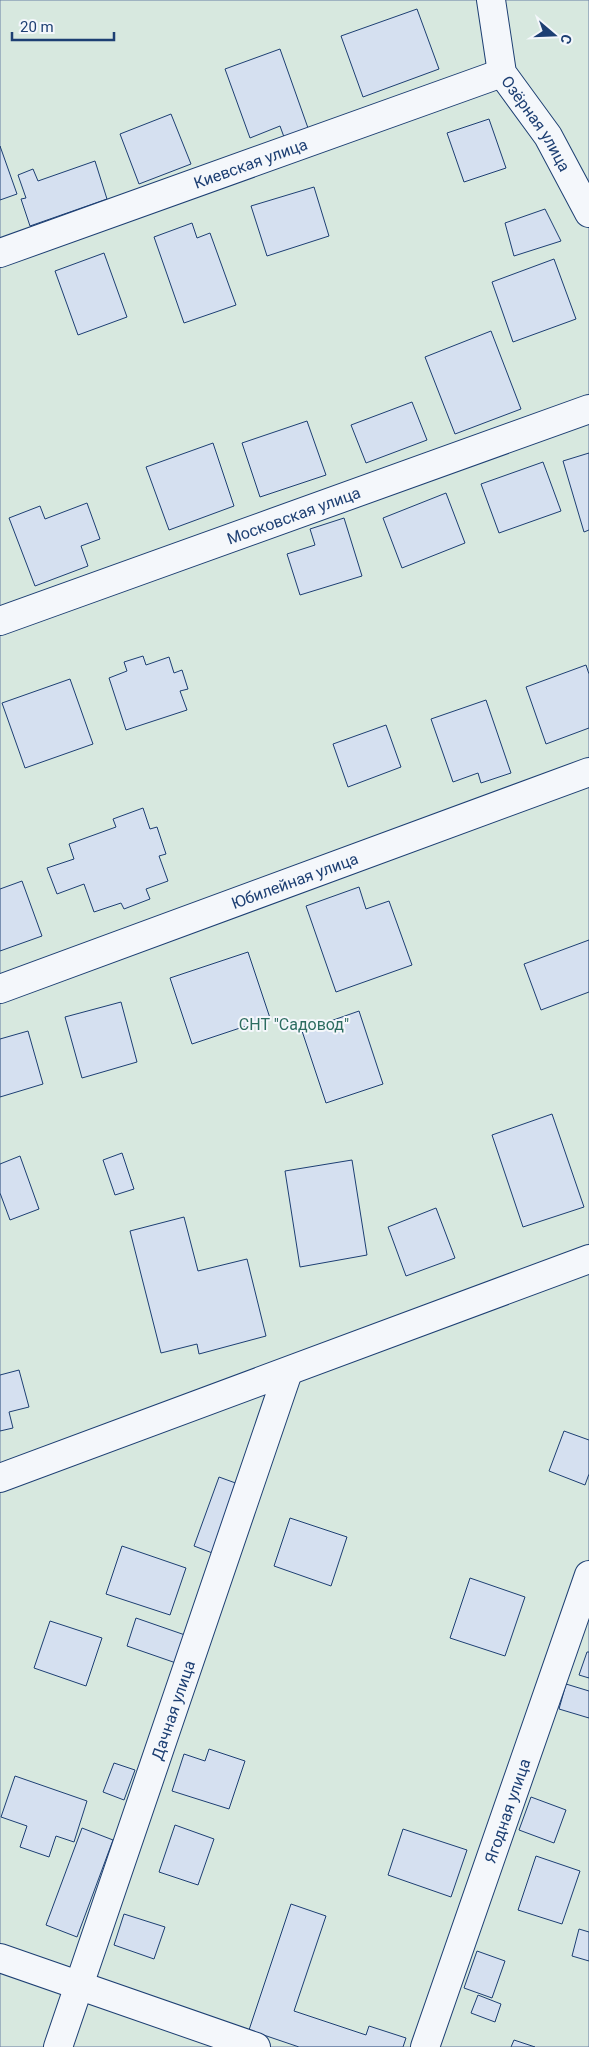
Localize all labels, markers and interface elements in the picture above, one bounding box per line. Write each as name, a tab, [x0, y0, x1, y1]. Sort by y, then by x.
scale bar	[12, 10, 115, 42]
north arrow	[529, 10, 579, 60]
text: 20 m	[20, 18, 54, 36]
text: С	[557, 32, 575, 46]
street label: Озёрная улица	[498, 72, 575, 175]
street label: Киевская улица	[191, 134, 310, 192]
street label: Московская улица	[224, 483, 363, 548]
street label: Юбилейная улица	[229, 848, 361, 912]
park label: СНТ "Садовод"	[239, 1015, 349, 1034]
street label: Дачная улица	[147, 1658, 199, 1762]
street label: Ягодная улица	[480, 1756, 534, 1866]

